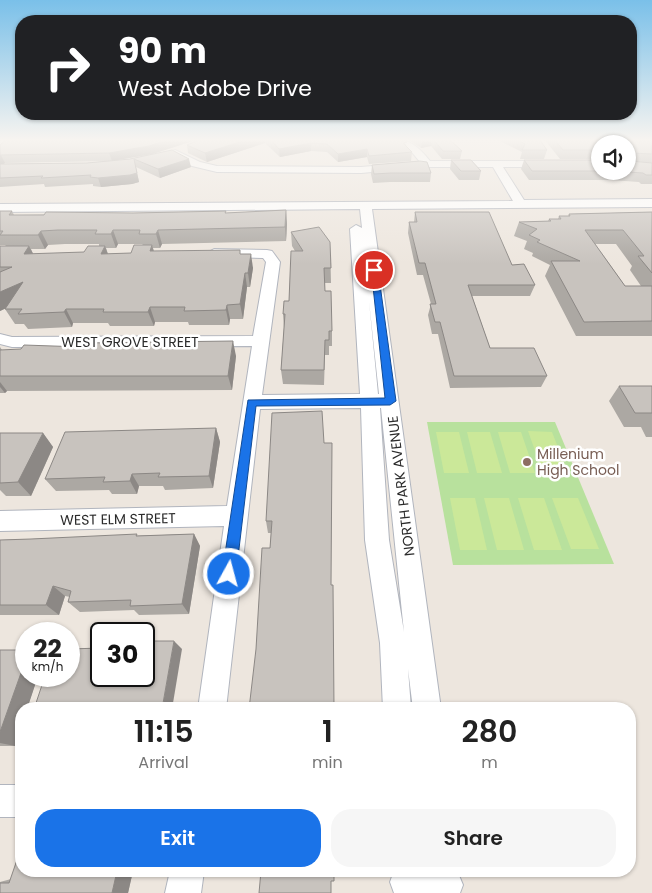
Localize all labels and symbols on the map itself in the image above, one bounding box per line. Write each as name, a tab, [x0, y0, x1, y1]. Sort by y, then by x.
pin	[353, 249, 395, 291]
street label: WEST GROVE STREET	[61, 332, 199, 352]
street label: NORTH PARK AVENUE	[382, 415, 420, 557]
place label: Millenium High School	[537, 444, 619, 480]
marker: Millenium High School	[521, 456, 533, 468]
street label: WEST ELM STREET	[60, 508, 176, 530]
position arrow	[202, 547, 254, 599]
speed limit sign: 30	[90, 622, 155, 687]

